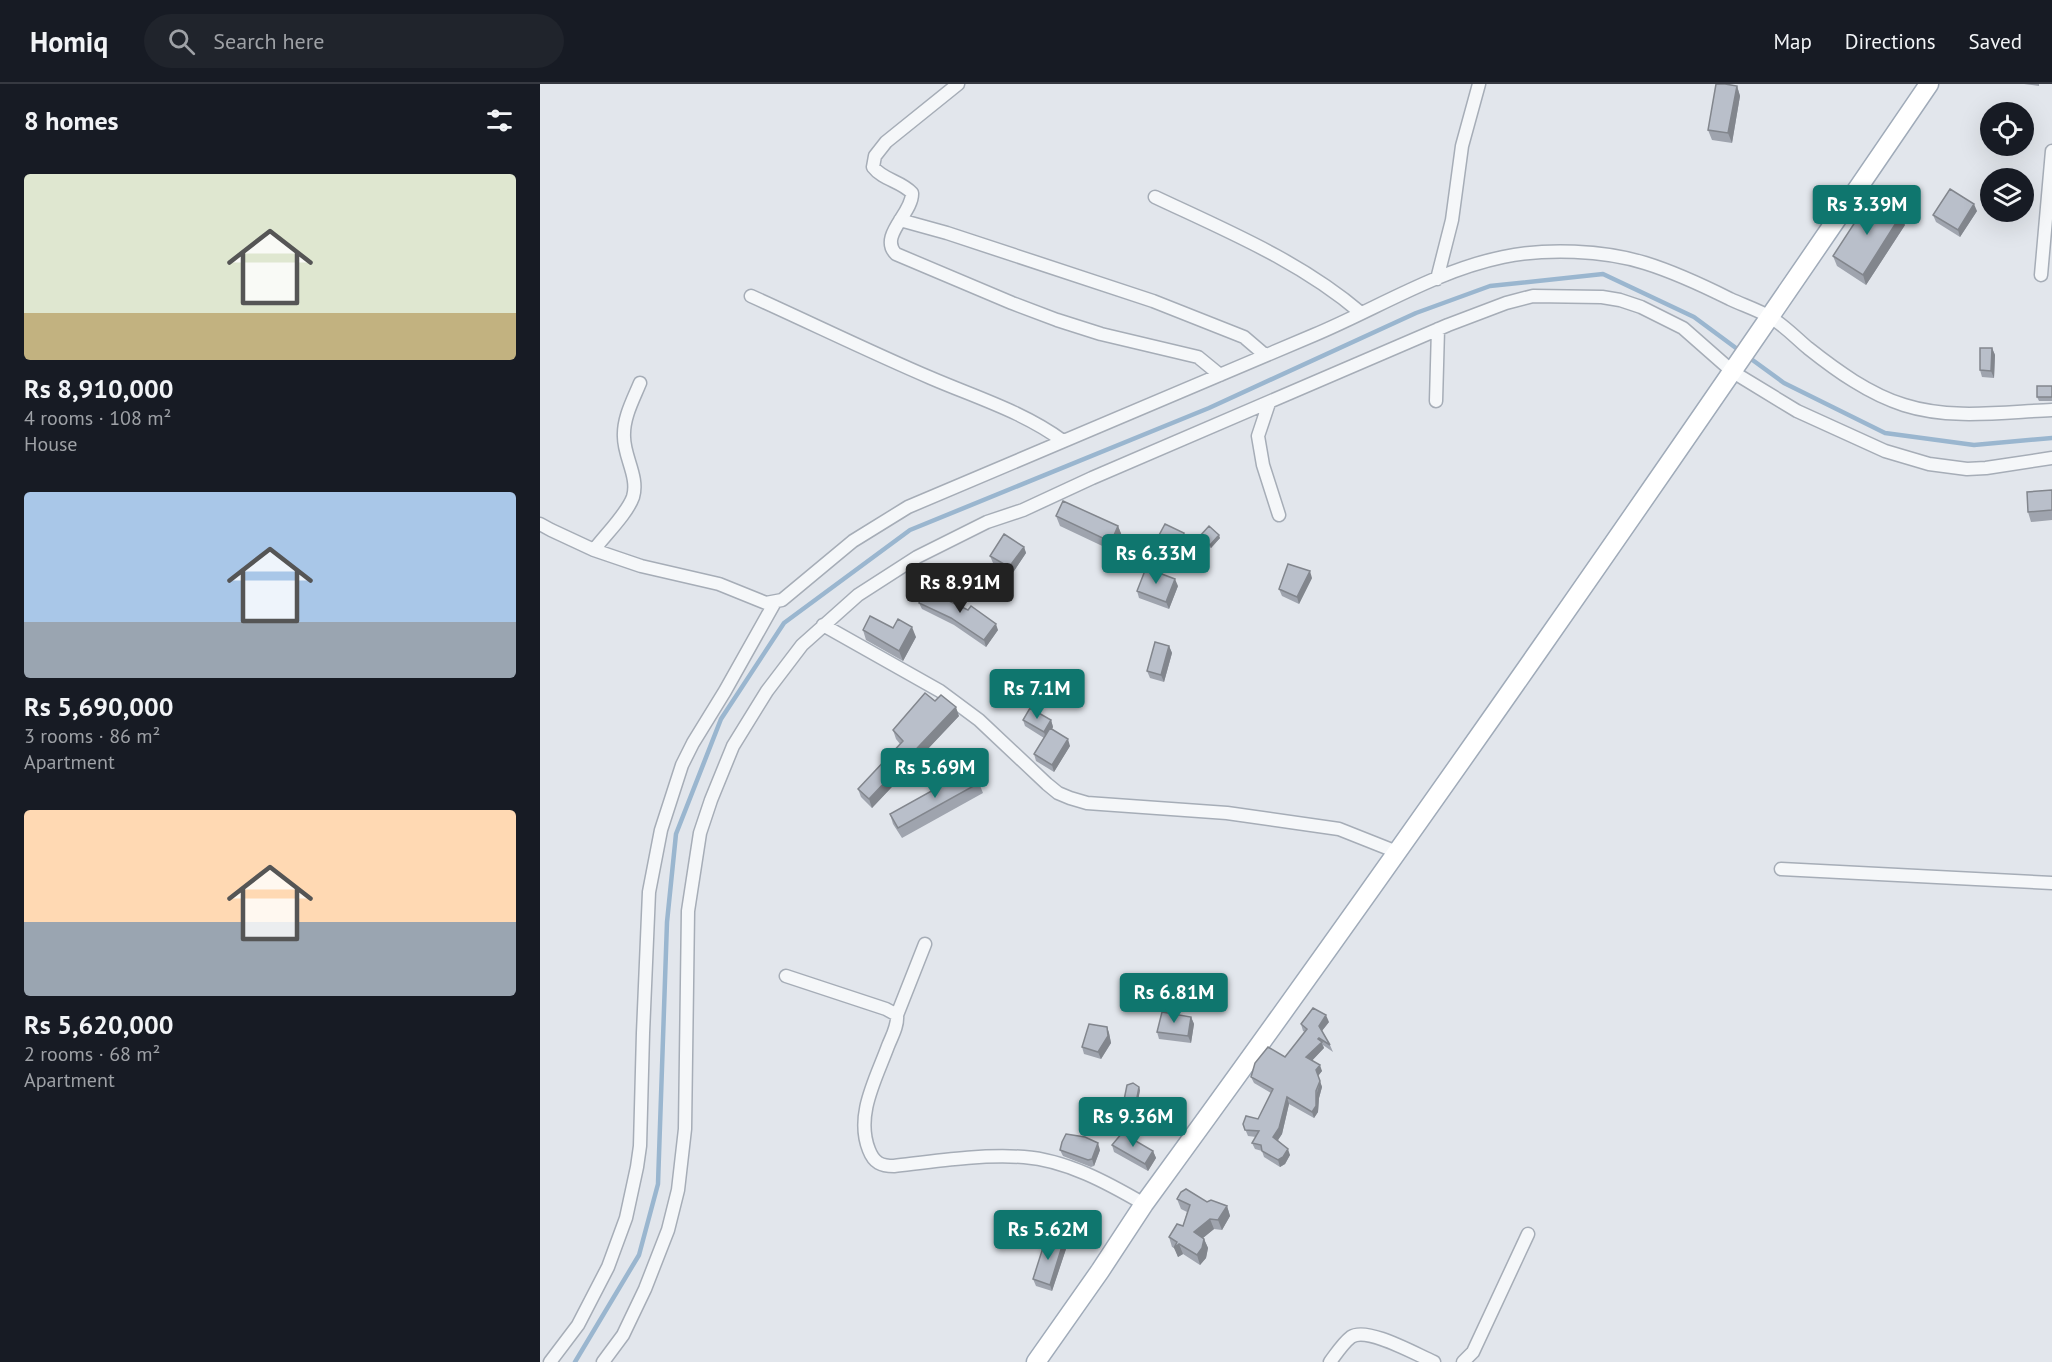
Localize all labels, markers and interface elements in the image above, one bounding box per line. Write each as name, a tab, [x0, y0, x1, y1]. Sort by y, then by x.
search box	[144, 14, 564, 68]
text: Homiq	[30, 23, 108, 60]
icon: search	[165, 25, 198, 58]
text: Search here	[213, 27, 324, 55]
text: Map	[1773, 28, 1812, 55]
text: Directions	[1845, 28, 1936, 55]
text: Saved	[1969, 28, 2022, 55]
map controls	[1980, 102, 2034, 222]
button: locate	[1980, 102, 2034, 156]
text: 8 homes	[24, 104, 119, 137]
icon: filters	[483, 104, 516, 137]
button: layers	[1980, 168, 2034, 222]
pin: Rs 3.39M	[1805, 185, 1929, 236]
text: Rs 3.39M	[1827, 191, 1907, 217]
icon: home	[216, 213, 324, 321]
text: Rs 8,910,000	[24, 372, 174, 405]
text: 4 rooms · 108 m²	[24, 405, 171, 431]
text: House	[24, 431, 78, 457]
icon: home	[216, 531, 324, 639]
pin: Rs 6.33M	[1094, 534, 1218, 585]
text: Rs 6.33M	[1116, 540, 1196, 566]
pin: Rs 8.91M	[898, 563, 1022, 614]
text: Rs 8.91M	[920, 569, 1000, 595]
pin: Rs 7.1M	[982, 669, 1092, 720]
text: Rs 7.1M	[1004, 675, 1070, 701]
text: Rs 5,690,000	[24, 690, 174, 723]
text: 3 rooms · 86 m²	[24, 723, 160, 749]
pin: Rs 5.69M	[873, 748, 997, 799]
text: Apartment	[24, 749, 115, 775]
text: Rs 5.69M	[895, 754, 975, 780]
icon: home	[216, 849, 324, 957]
pin: Rs 6.81M	[1112, 973, 1236, 1024]
text: Rs 6.81M	[1134, 979, 1214, 1005]
text: Rs 5,620,000	[24, 1008, 174, 1041]
text: 2 rooms · 68 m²	[24, 1041, 160, 1067]
text: Apartment	[24, 1067, 115, 1093]
pin: Rs 9.36M	[1071, 1097, 1195, 1148]
text: Rs 9.36M	[1093, 1103, 1173, 1129]
pin: Rs 5.62M	[986, 1210, 1110, 1261]
text: Rs 5.62M	[1008, 1216, 1088, 1242]

